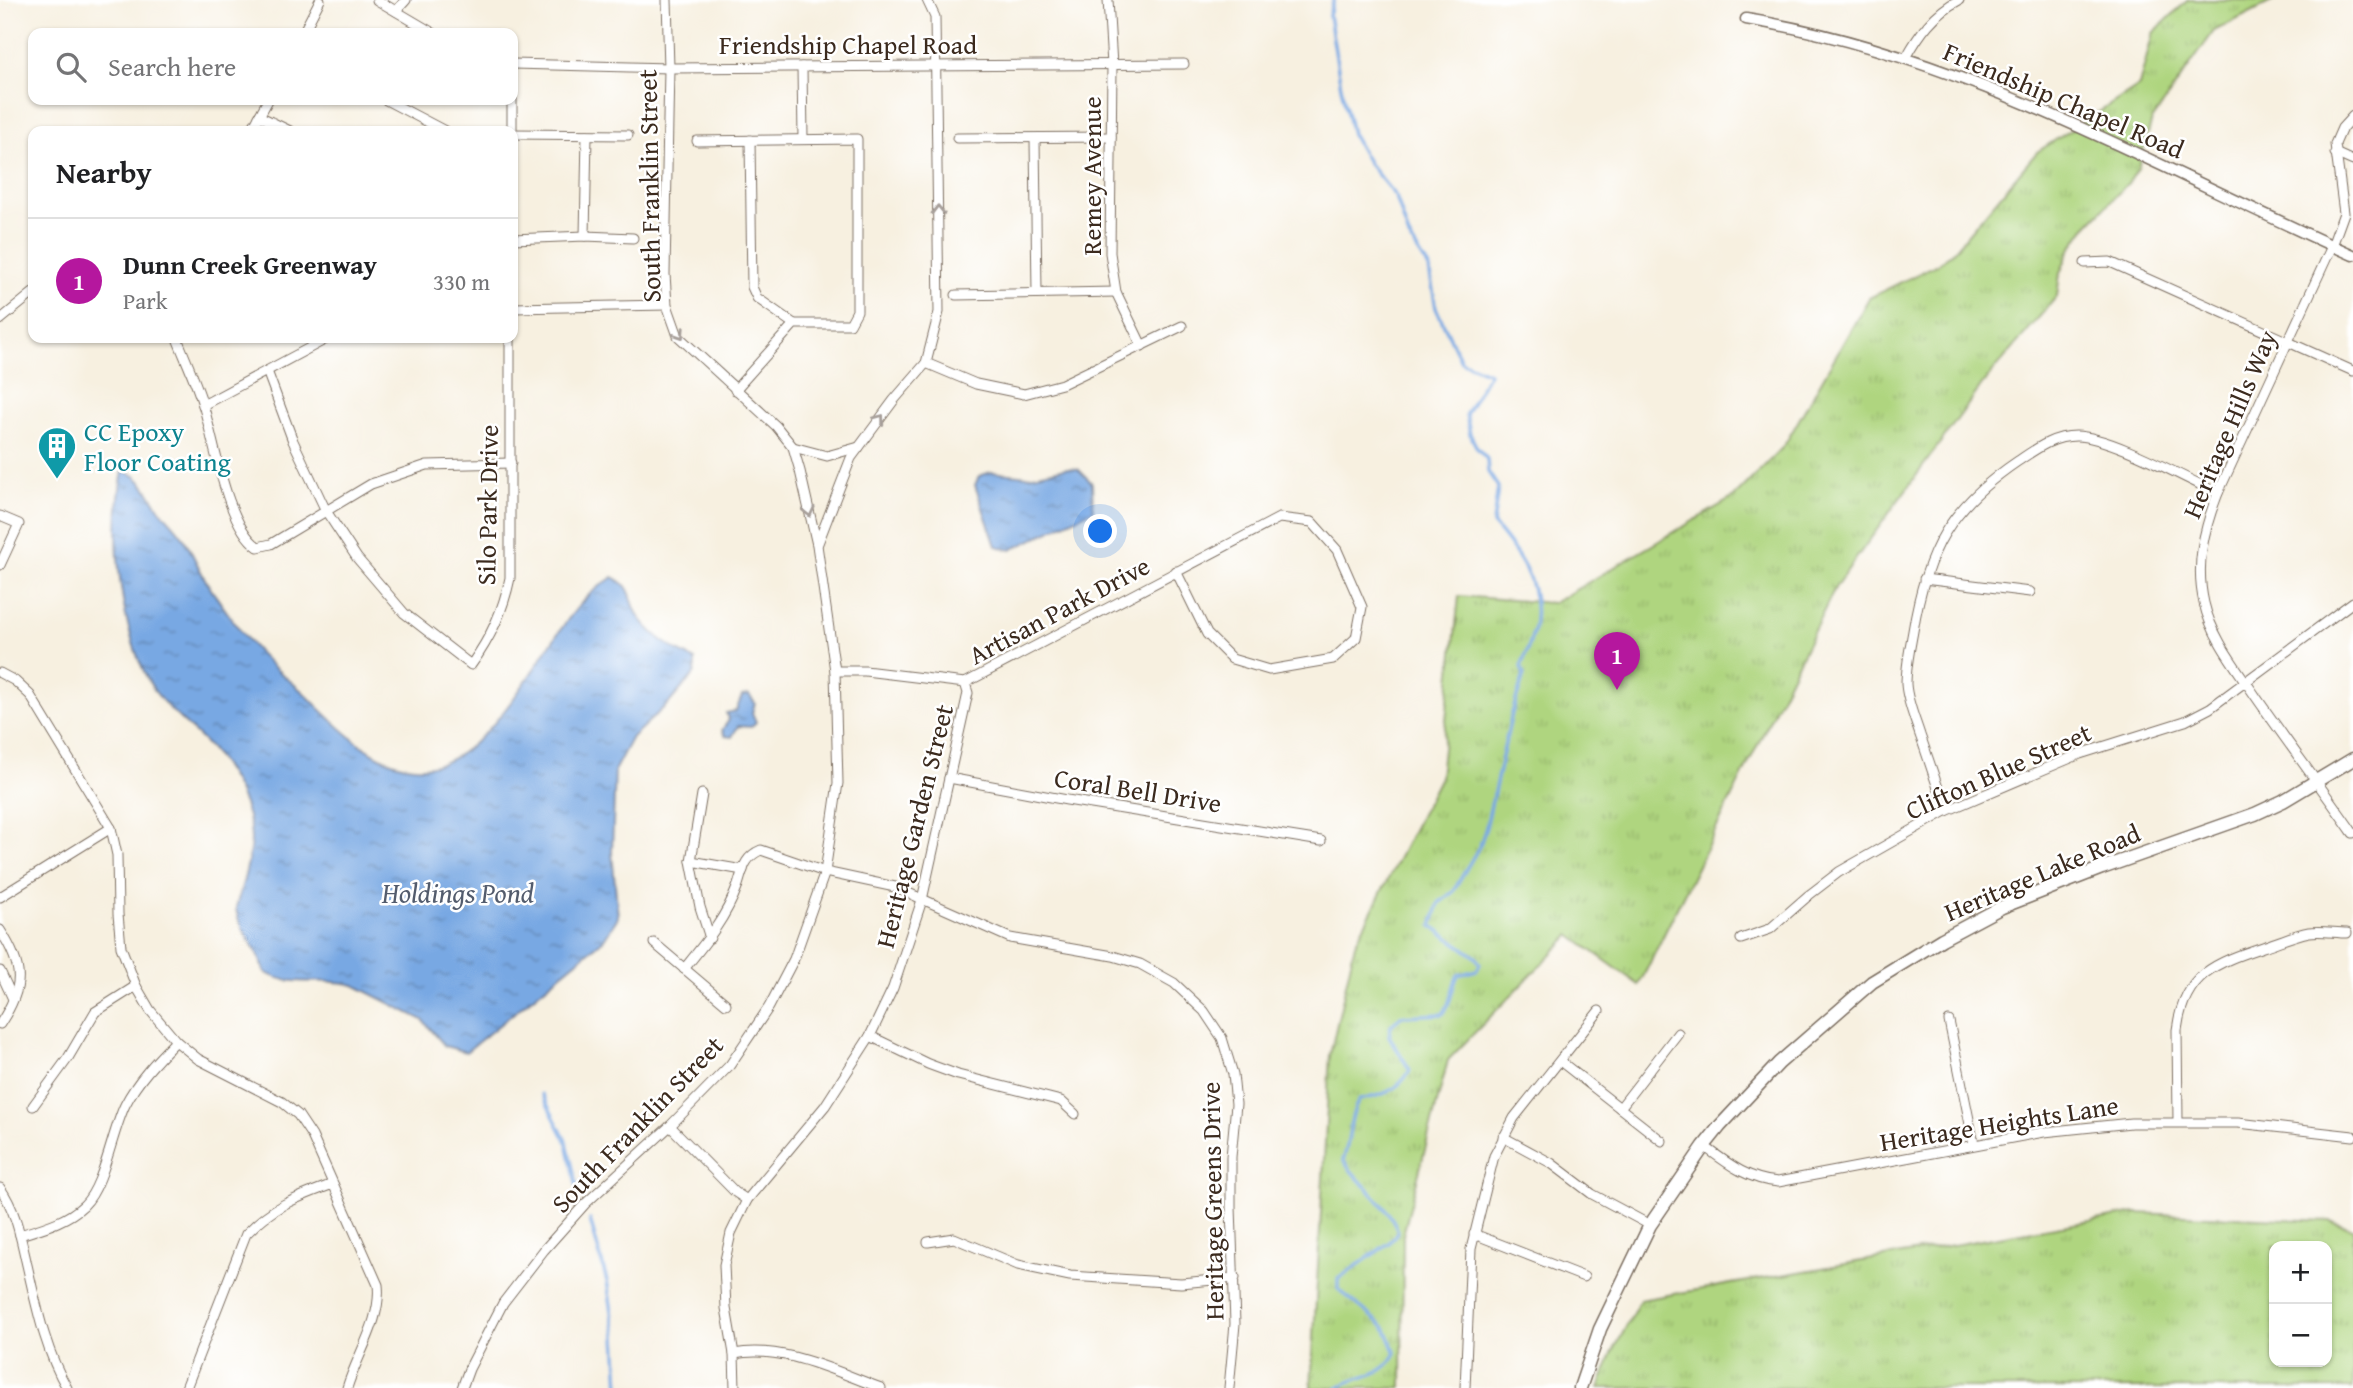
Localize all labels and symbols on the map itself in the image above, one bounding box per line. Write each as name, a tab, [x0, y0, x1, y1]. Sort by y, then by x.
street label: Friendship Chapel Road	[719, 25, 977, 64]
street label: Friendship Chapel Road	[1938, 32, 2190, 168]
street label: South Franklin Street	[627, 69, 671, 303]
street label: Remey Avenue	[1072, 96, 1111, 256]
one-way arrow	[930, 204, 946, 215]
street label: Heritage Hills Way	[2172, 324, 2286, 524]
one-way arrow	[672, 326, 685, 339]
place label: CC Epoxy Floor Coating	[84, 412, 231, 481]
one-way arrow	[872, 414, 884, 427]
street label: Silo Park Drive	[466, 424, 508, 586]
building icon: CC Epoxy Floor Coating	[36, 425, 78, 480]
one-way arrow	[801, 506, 816, 518]
your location	[1083, 514, 1117, 548]
street label: Artisan Park Drive	[961, 546, 1157, 674]
pin: 1	[1594, 632, 1640, 690]
street label: Heritage Garden Street	[865, 700, 963, 952]
street label: Clifton Blue Street	[1899, 713, 2097, 829]
street label: Coral Bell Drive	[1052, 758, 1224, 822]
street label: Heritage Lake Road	[1938, 813, 2146, 931]
water label: Holdings Pond	[381, 872, 534, 913]
street label: South Franklin Street	[542, 1026, 732, 1222]
street label: Heritage Greens Drive	[1190, 1081, 1234, 1321]
street label: Heritage Heights Lane	[1877, 1085, 2121, 1161]

